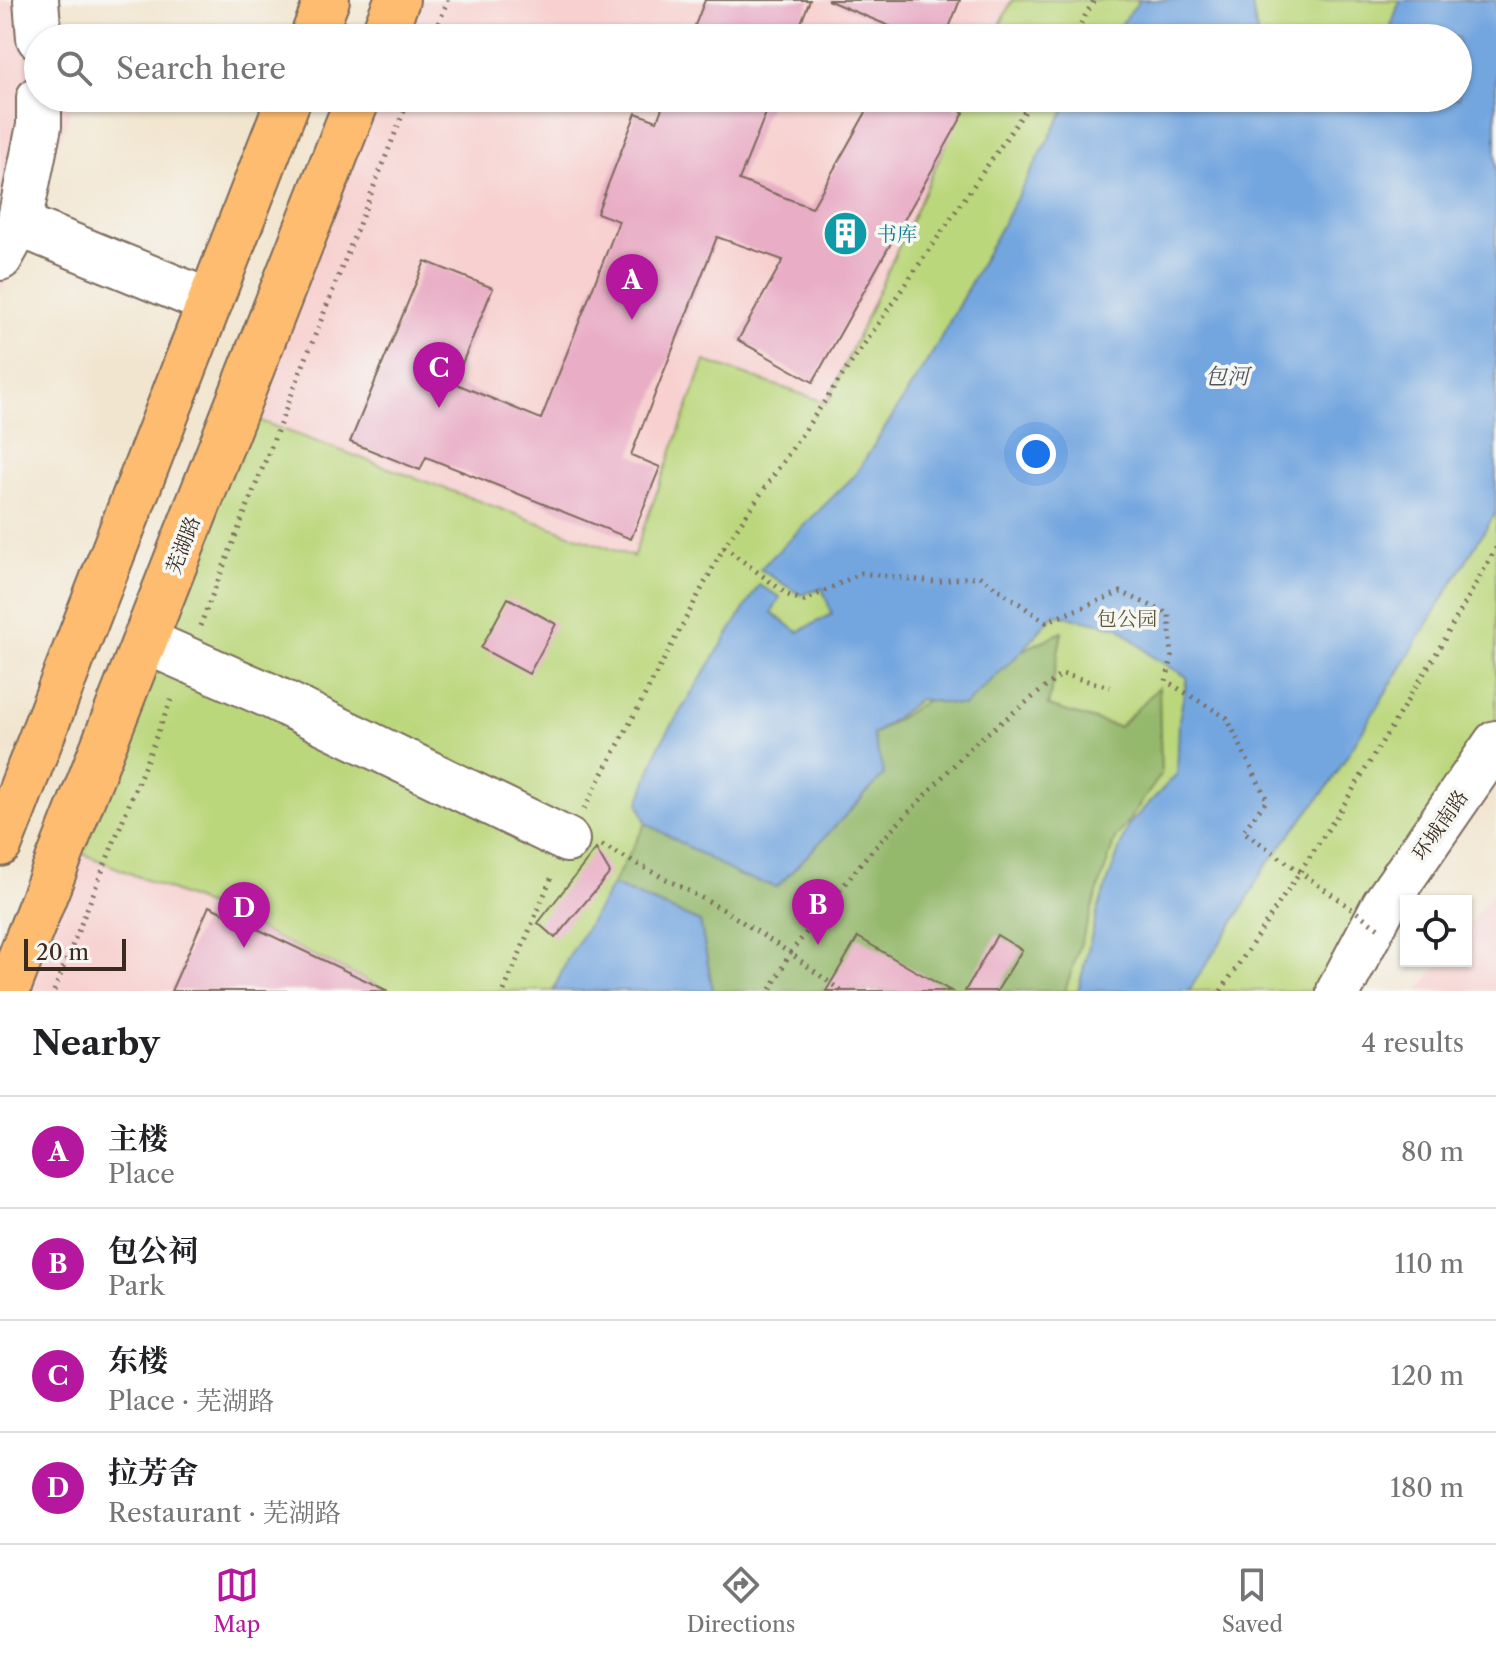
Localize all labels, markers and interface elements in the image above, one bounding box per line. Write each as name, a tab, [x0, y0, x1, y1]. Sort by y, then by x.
search box	[24, 24, 1472, 112]
icon: search	[52, 46, 96, 90]
text: Search here	[116, 50, 286, 87]
building icon: 书库	[822, 210, 870, 258]
place label: 书库	[877, 222, 917, 246]
pin: A	[606, 254, 658, 320]
pin: C	[413, 342, 465, 408]
water label: 包河	[1205, 363, 1253, 390]
your location	[1016, 434, 1056, 474]
street label: 芜湖路	[161, 513, 205, 577]
park label: 包公园	[1097, 607, 1157, 631]
street label: 环城南路	[1407, 785, 1473, 865]
pin: B	[792, 879, 844, 945]
pin: D	[218, 882, 270, 948]
map controls	[1400, 895, 1472, 967]
button: locate	[1400, 895, 1472, 967]
scale bar	[24, 935, 126, 971]
text: 20 m	[36, 939, 89, 966]
text: Nearby	[32, 1022, 160, 1064]
text: 4 results	[1361, 1027, 1464, 1059]
text: 主楼	[108, 1120, 168, 1157]
text: A	[48, 1136, 68, 1168]
text: 80 m	[1401, 1136, 1464, 1168]
text: Place	[108, 1158, 175, 1190]
text: 包公祠	[108, 1232, 198, 1269]
text: B	[48, 1248, 68, 1280]
text: 110 m	[1395, 1248, 1464, 1280]
text: Park	[108, 1270, 165, 1302]
text: 东楼	[108, 1342, 168, 1379]
text: C	[48, 1360, 68, 1392]
text: 120 m	[1390, 1360, 1464, 1392]
text: Place · 芜湖路	[108, 1385, 274, 1417]
text: 拉芳舍	[108, 1454, 198, 1491]
text: D	[47, 1472, 69, 1504]
text: 180 m	[1390, 1472, 1464, 1504]
text: Restaurant · 芜湖路	[108, 1497, 341, 1529]
tab: Map	[213, 1563, 260, 1638]
tab: Directions	[687, 1563, 795, 1638]
tab: Saved	[1222, 1563, 1283, 1638]

